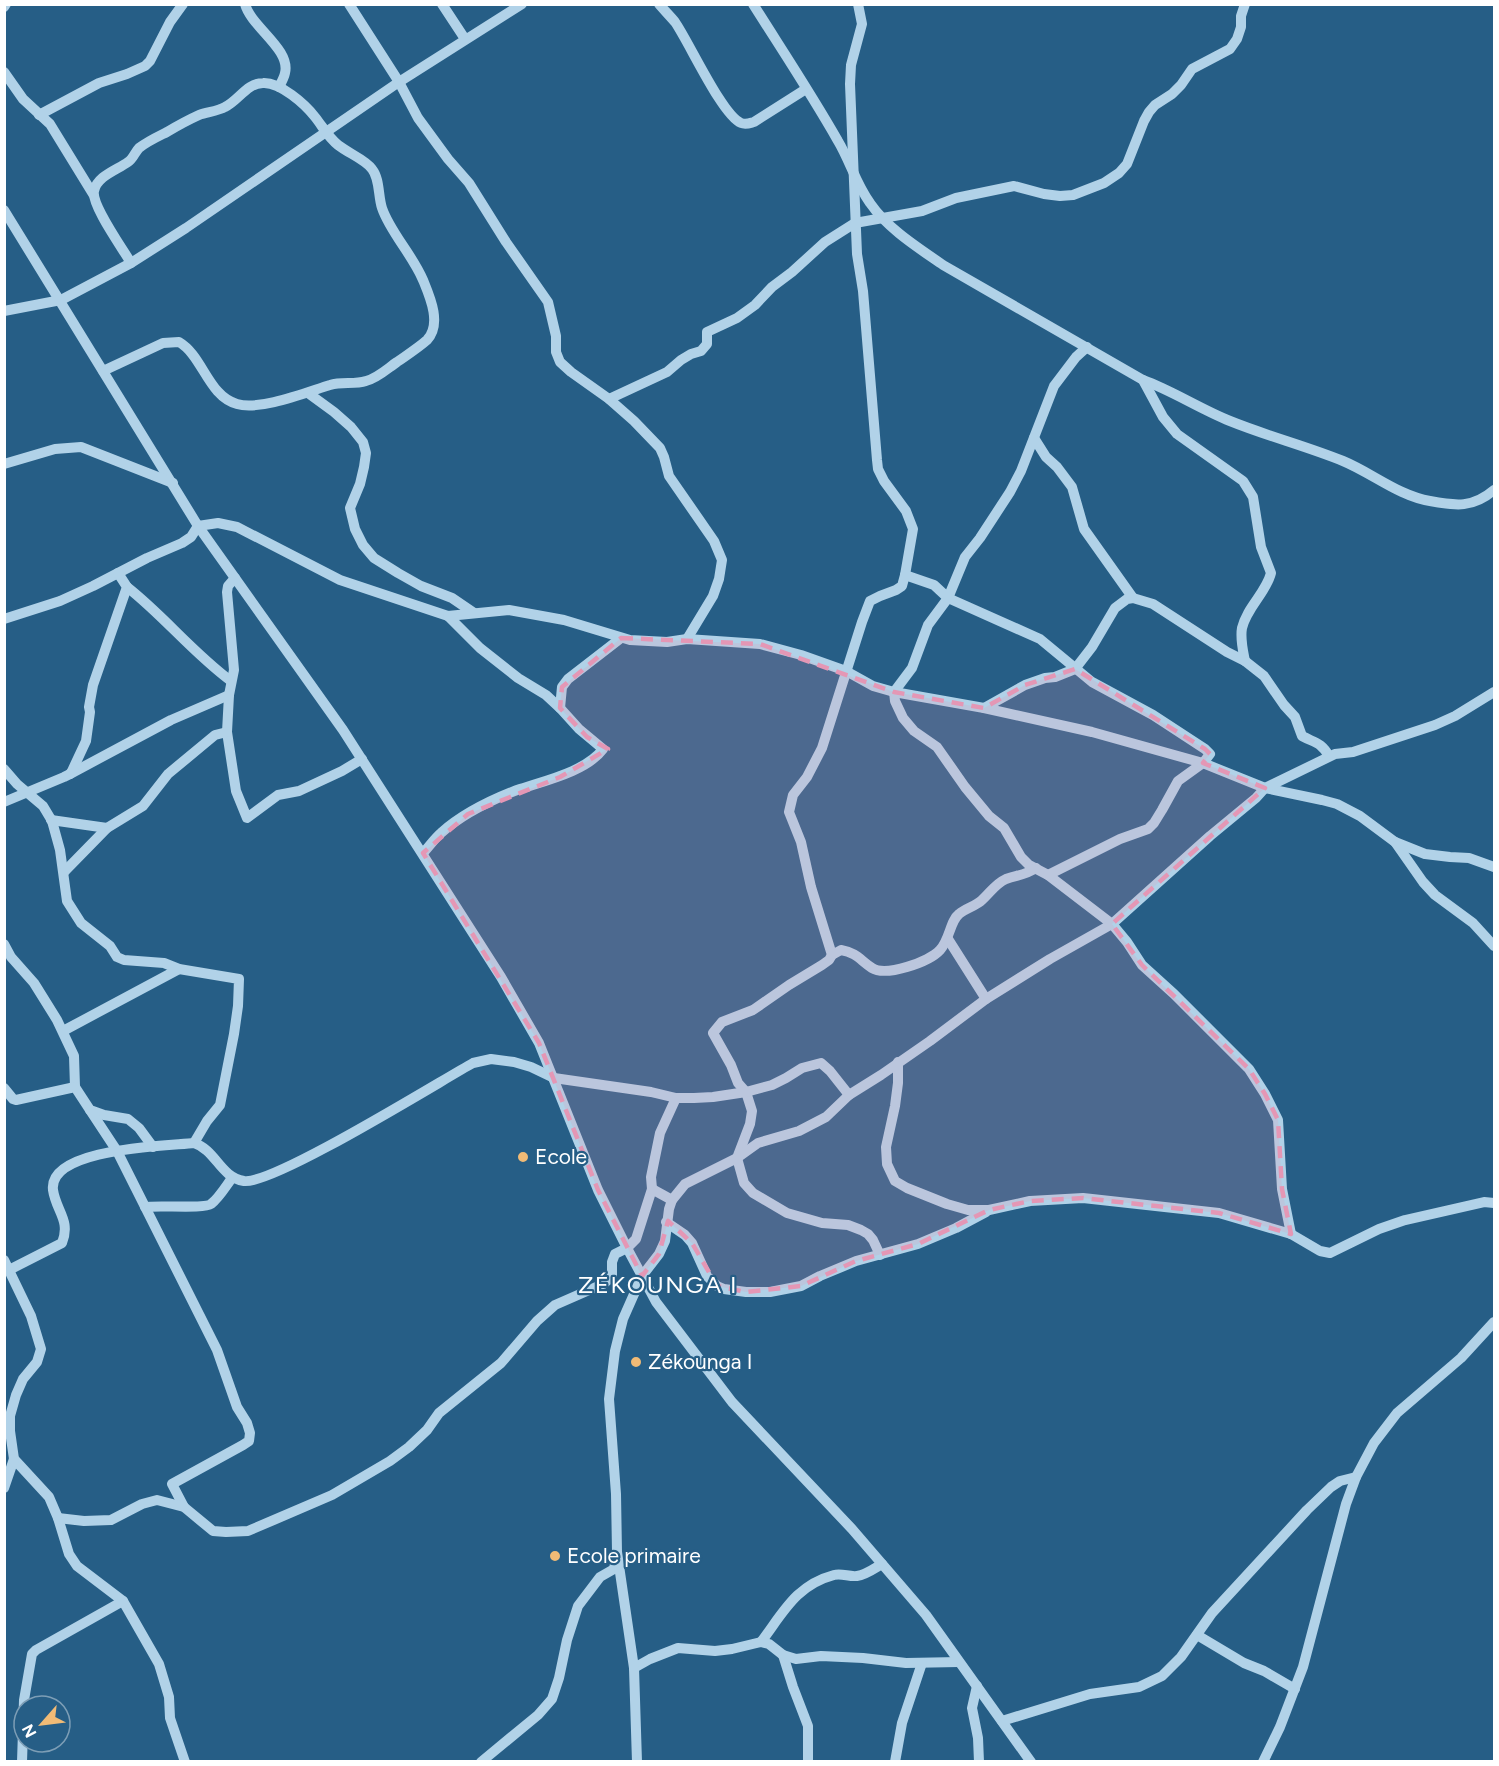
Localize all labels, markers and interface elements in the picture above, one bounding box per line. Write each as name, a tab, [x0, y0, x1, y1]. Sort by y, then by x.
place label: Ecole	[535, 1144, 587, 1169]
marker: Ecole	[516, 1150, 530, 1164]
district label: ZÉKOUNGA I	[578, 1270, 738, 1299]
place label: Zékounga I	[648, 1349, 752, 1374]
marker: Zékounga I	[629, 1355, 643, 1369]
place label: Ecole primaire	[567, 1543, 701, 1568]
marker: Ecole primaire	[548, 1549, 562, 1563]
north arrow	[12, 1694, 72, 1754]
text: N	[18, 1721, 40, 1741]

